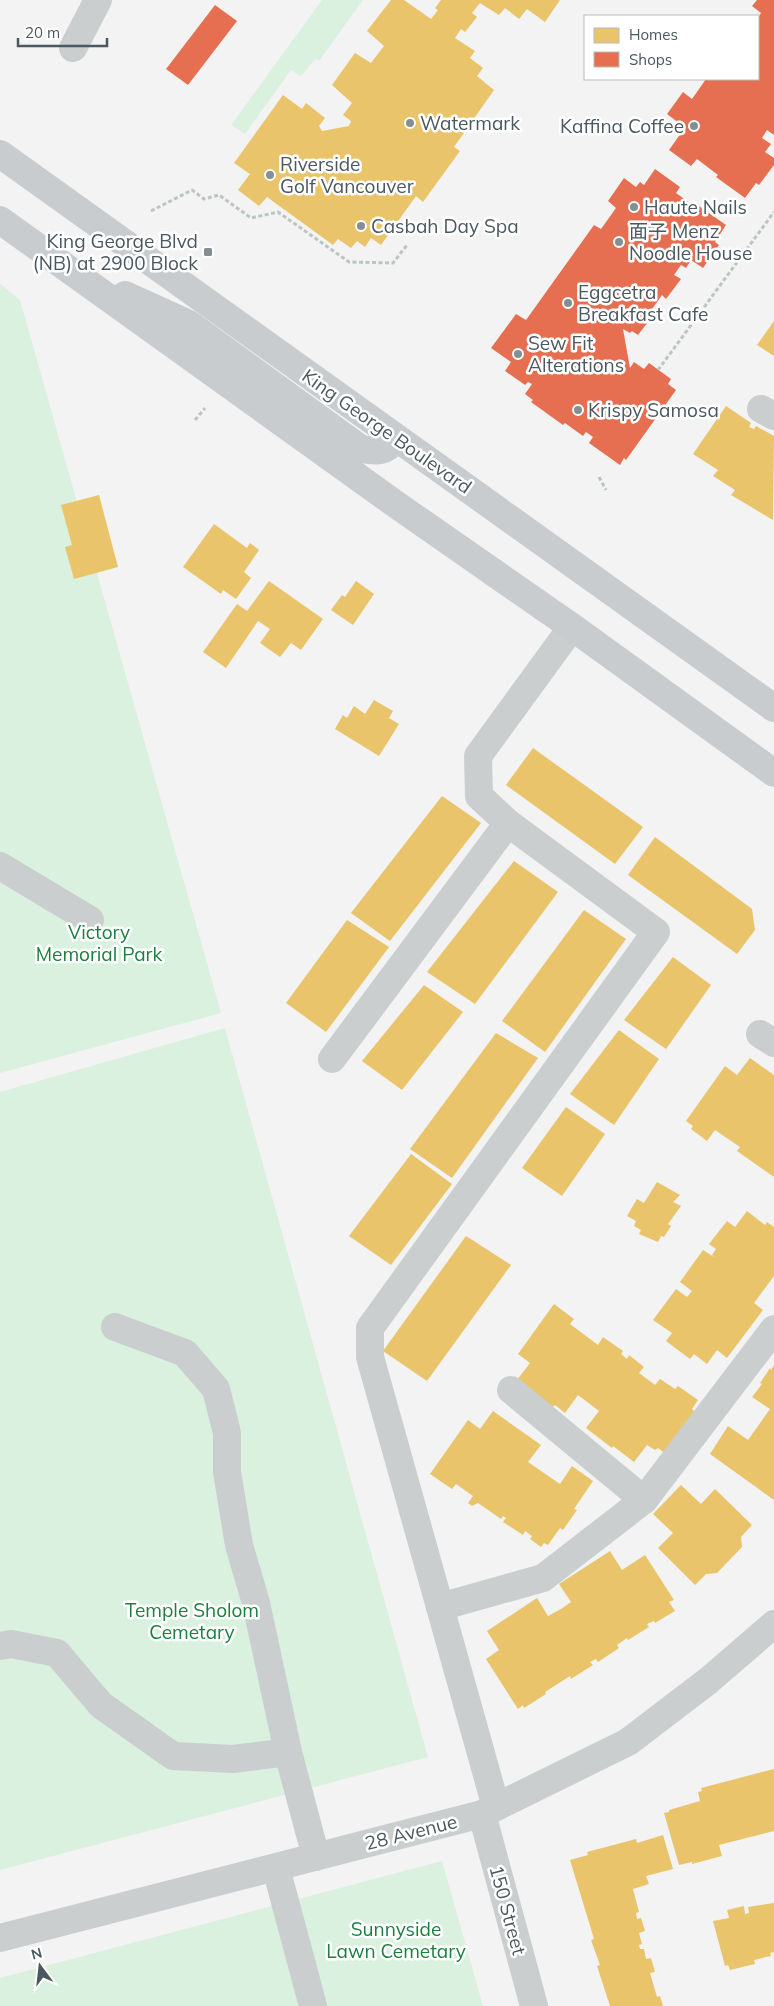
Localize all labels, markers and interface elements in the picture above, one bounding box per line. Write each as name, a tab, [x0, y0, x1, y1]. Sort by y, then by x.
scale bar	[18, 15, 106, 47]
legend	[584, 15, 759, 80]
text: 20 m	[25, 23, 60, 42]
text: Homes	[629, 25, 678, 44]
text: Shops	[629, 50, 672, 69]
place label: Watermark	[420, 111, 520, 135]
place label: Kaffina Coffee	[560, 114, 684, 138]
marker: Watermark	[404, 117, 416, 129]
marker: Kaffina Coffee	[688, 120, 700, 132]
place label: Riverside Golf Vancouver	[280, 152, 414, 198]
marker: Riverside Golf Vancouver	[264, 169, 276, 181]
place label: Haute Nails	[644, 195, 747, 219]
marker: Haute Nails	[628, 201, 640, 213]
place label: Casbah Day Spa	[371, 214, 519, 238]
place label: 面子 Menz Noodle House	[629, 219, 752, 265]
marker: Casbah Day Spa	[355, 220, 367, 232]
place label: King George Blvd (NB) at 2900 Block	[33, 229, 198, 275]
marker: 面子 Menz Noodle House	[613, 236, 625, 248]
marker: King George Blvd (NB) at 2900 Block	[202, 246, 214, 258]
place label: Eggcetra Breakfast Cafe	[578, 280, 708, 326]
marker: Eggcetra Breakfast Cafe	[562, 297, 574, 309]
place label: Sew Fit Alterations	[528, 331, 624, 377]
marker: Sew Fit Alterations	[512, 348, 524, 360]
street label: King George Boulevard	[298, 363, 476, 499]
place label: Krispy Samosa	[588, 398, 719, 422]
marker: Krispy Samosa	[572, 404, 584, 416]
park label: Victory Memorial Park	[36, 920, 162, 966]
park label: Temple Sholom Cemetary	[125, 1598, 259, 1644]
street label: 28 Avenue	[363, 1809, 459, 1855]
street label: 150 Street	[485, 1863, 532, 1958]
park label: Sunnyside Lawn Cemetary	[326, 1917, 466, 1963]
north arrow	[15, 1941, 65, 1991]
text: N	[29, 1943, 44, 1964]

